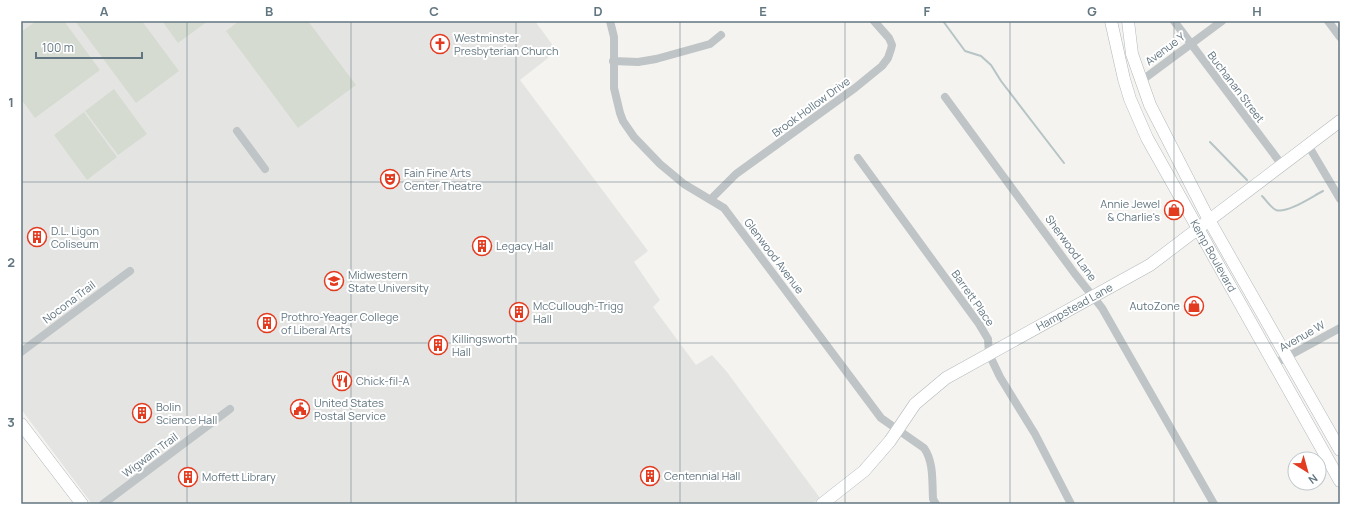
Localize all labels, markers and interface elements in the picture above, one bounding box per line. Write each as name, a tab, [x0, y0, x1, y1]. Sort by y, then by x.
text: A	[100, 2, 109, 20]
text: B	[265, 2, 273, 20]
text: C	[429, 2, 439, 20]
text: D	[593, 2, 603, 20]
text: E	[759, 2, 767, 20]
text: F	[924, 2, 931, 20]
text: G	[1087, 2, 1097, 20]
text: H	[1252, 2, 1262, 20]
street label: Avenue Y	[1142, 28, 1188, 68]
place label: Westminster Presbyterian Church	[454, 30, 559, 58]
church icon: Westminster Presbyterian Church	[429, 33, 451, 55]
scale bar	[36, 34, 142, 60]
text: 100 m	[42, 39, 74, 56]
street label: Buchanan Street	[1205, 48, 1268, 125]
street label: Brook Hollow Drive	[769, 73, 853, 140]
text: 1	[8, 93, 14, 111]
place label: Fain Fine Arts Center Theatre	[404, 165, 482, 193]
theatre icon: Fain Fine Arts Center Theatre	[379, 168, 401, 190]
place label: Annie Jewel & Charlie's	[1100, 196, 1160, 224]
shop icon: Annie Jewel & Charlie's	[1163, 199, 1185, 221]
street label: Sherwood Lane	[1042, 212, 1101, 284]
street label: Glenwood Avenue	[741, 215, 808, 297]
street label: Kemp Boulevard	[1187, 217, 1240, 294]
place label: D.L. Ligon Coliseum	[51, 223, 99, 251]
building icon: D.L. Ligon Coliseum	[26, 226, 48, 248]
building icon: Legacy Hall	[471, 235, 493, 257]
place label: Legacy Hall	[496, 238, 553, 253]
text: 2	[7, 253, 15, 271]
place label: Midwestern State University	[348, 267, 429, 295]
street label: Barrett Place	[949, 267, 999, 329]
school or university icon: Midwestern State University	[323, 270, 345, 292]
street label: Nocona Trail	[39, 277, 98, 326]
street label: Hampstead Lane	[1033, 279, 1116, 334]
shop icon: AutoZone	[1183, 295, 1205, 317]
place label: McCullough-Trigg Hall	[533, 298, 623, 326]
place label: AutoZone	[1130, 298, 1181, 313]
building icon: McCullough-Trigg Hall	[508, 301, 530, 323]
place label: Prothro-Yeager College of Liberal Arts	[281, 309, 399, 337]
building icon: Prothro-Yeager College of Liberal Arts	[256, 312, 278, 334]
street label: Avenue W	[1276, 317, 1328, 354]
place label: Killingsworth Hall	[452, 331, 517, 359]
building icon: Killingsworth Hall	[427, 334, 449, 356]
restaurant icon: Chick-fil-A	[331, 370, 353, 392]
place label: Chick-fil-A	[356, 373, 409, 388]
place label: United States Postal Service	[314, 395, 386, 423]
public building icon: United States Postal Service	[289, 398, 311, 420]
place label: Bolin Science Hall	[156, 399, 217, 427]
building icon: Bolin Science Hall	[131, 402, 153, 424]
text: 3	[7, 413, 15, 431]
street label: Wigwam Trail	[119, 429, 181, 480]
north arrow	[1287, 451, 1327, 491]
building icon: Centennial Hall	[639, 465, 661, 487]
building icon: Moffett Library	[177, 466, 199, 488]
place label: Centennial Hall	[664, 468, 740, 483]
place label: Moffett Library	[202, 469, 276, 484]
text: N	[1306, 471, 1321, 488]

